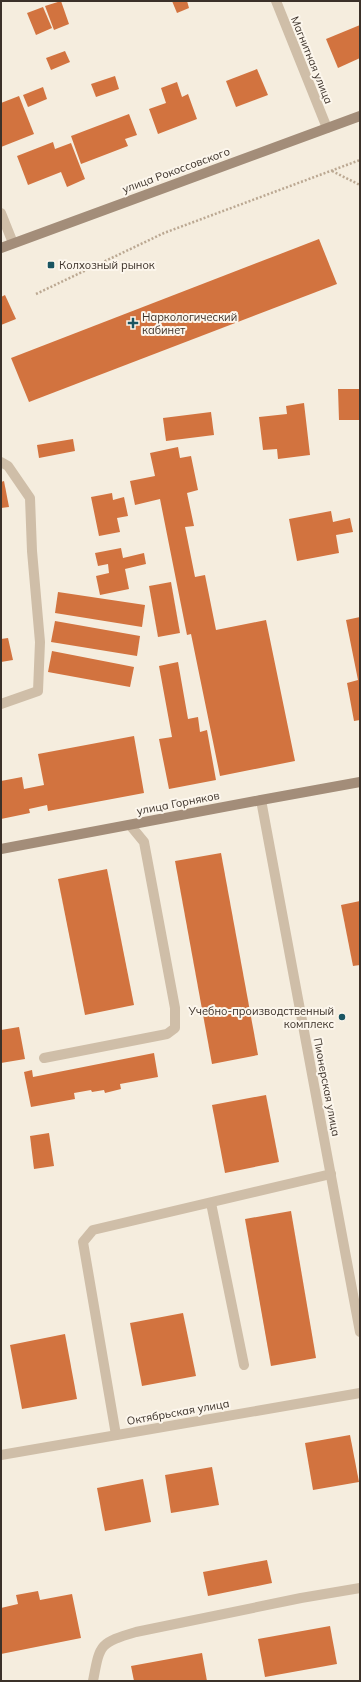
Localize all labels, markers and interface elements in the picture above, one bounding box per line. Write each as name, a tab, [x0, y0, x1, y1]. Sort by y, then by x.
street label: Магнитная улица	[288, 14, 336, 106]
street label: улица Рокоссовского	[120, 144, 232, 196]
place label: Колхозный рынок	[59, 258, 155, 272]
marker: Колхозный рынок	[46, 260, 56, 270]
place label: Наркологический кабинет	[142, 310, 237, 337]
marker: Наркологический кабинет	[127, 317, 139, 329]
street label: улица Горняков	[135, 788, 221, 818]
place label: Учебно-производственный комплекс	[188, 1004, 334, 1031]
marker: Учебно-производственный комплекс	[337, 1012, 347, 1022]
street label: Пионерская улица	[311, 1037, 343, 1137]
street label: Октябрьская улица	[126, 1396, 230, 1428]

